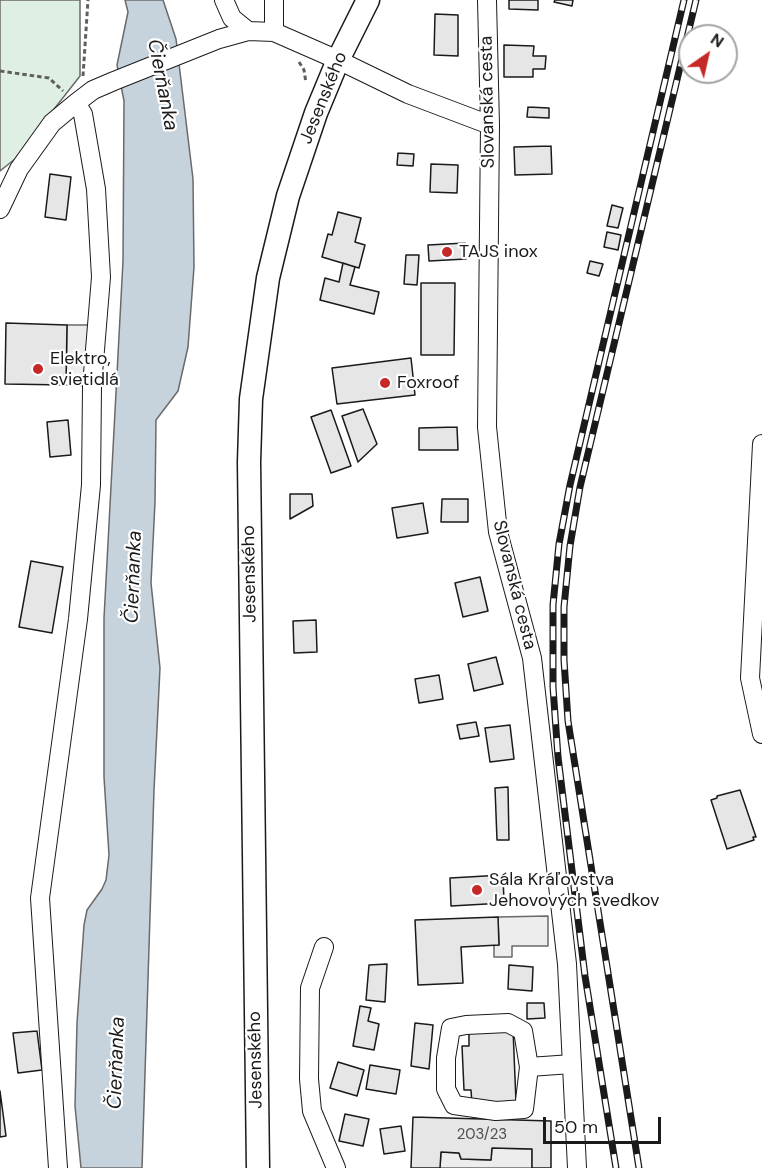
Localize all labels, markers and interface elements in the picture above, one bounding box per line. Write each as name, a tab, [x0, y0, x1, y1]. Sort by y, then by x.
north arrow	[678, 24, 738, 84]
text: N	[707, 28, 728, 52]
street label: Slovanská cesta	[476, 36, 500, 168]
water label: Čierňanka	[141, 37, 183, 133]
street label: Jesenského	[296, 49, 352, 147]
place label: TAJS inox	[459, 241, 538, 263]
marker: TAJS inox	[440, 245, 454, 259]
place label: Elektro, svietidlá	[50, 348, 119, 391]
marker: Elektro, svietidlá	[31, 362, 45, 376]
place label: Foxroof	[397, 372, 459, 394]
marker: Foxroof	[378, 376, 392, 390]
street label: Slovanská cesta	[487, 518, 541, 652]
street label: Jesenského	[238, 525, 262, 623]
water label: Čierňanka	[120, 530, 148, 624]
place label: Sála Kráľovstva Jehovových svedkov	[489, 869, 659, 912]
marker: Sála Kráľovstva Jehovových svedkov	[470, 883, 484, 897]
street label: Jesenského	[244, 1011, 268, 1109]
water label: Čierňanka	[103, 1016, 131, 1110]
scale bar	[546, 1105, 664, 1143]
text: 50 m	[554, 1115, 598, 1139]
house number: 203/23	[457, 1126, 507, 1144]

